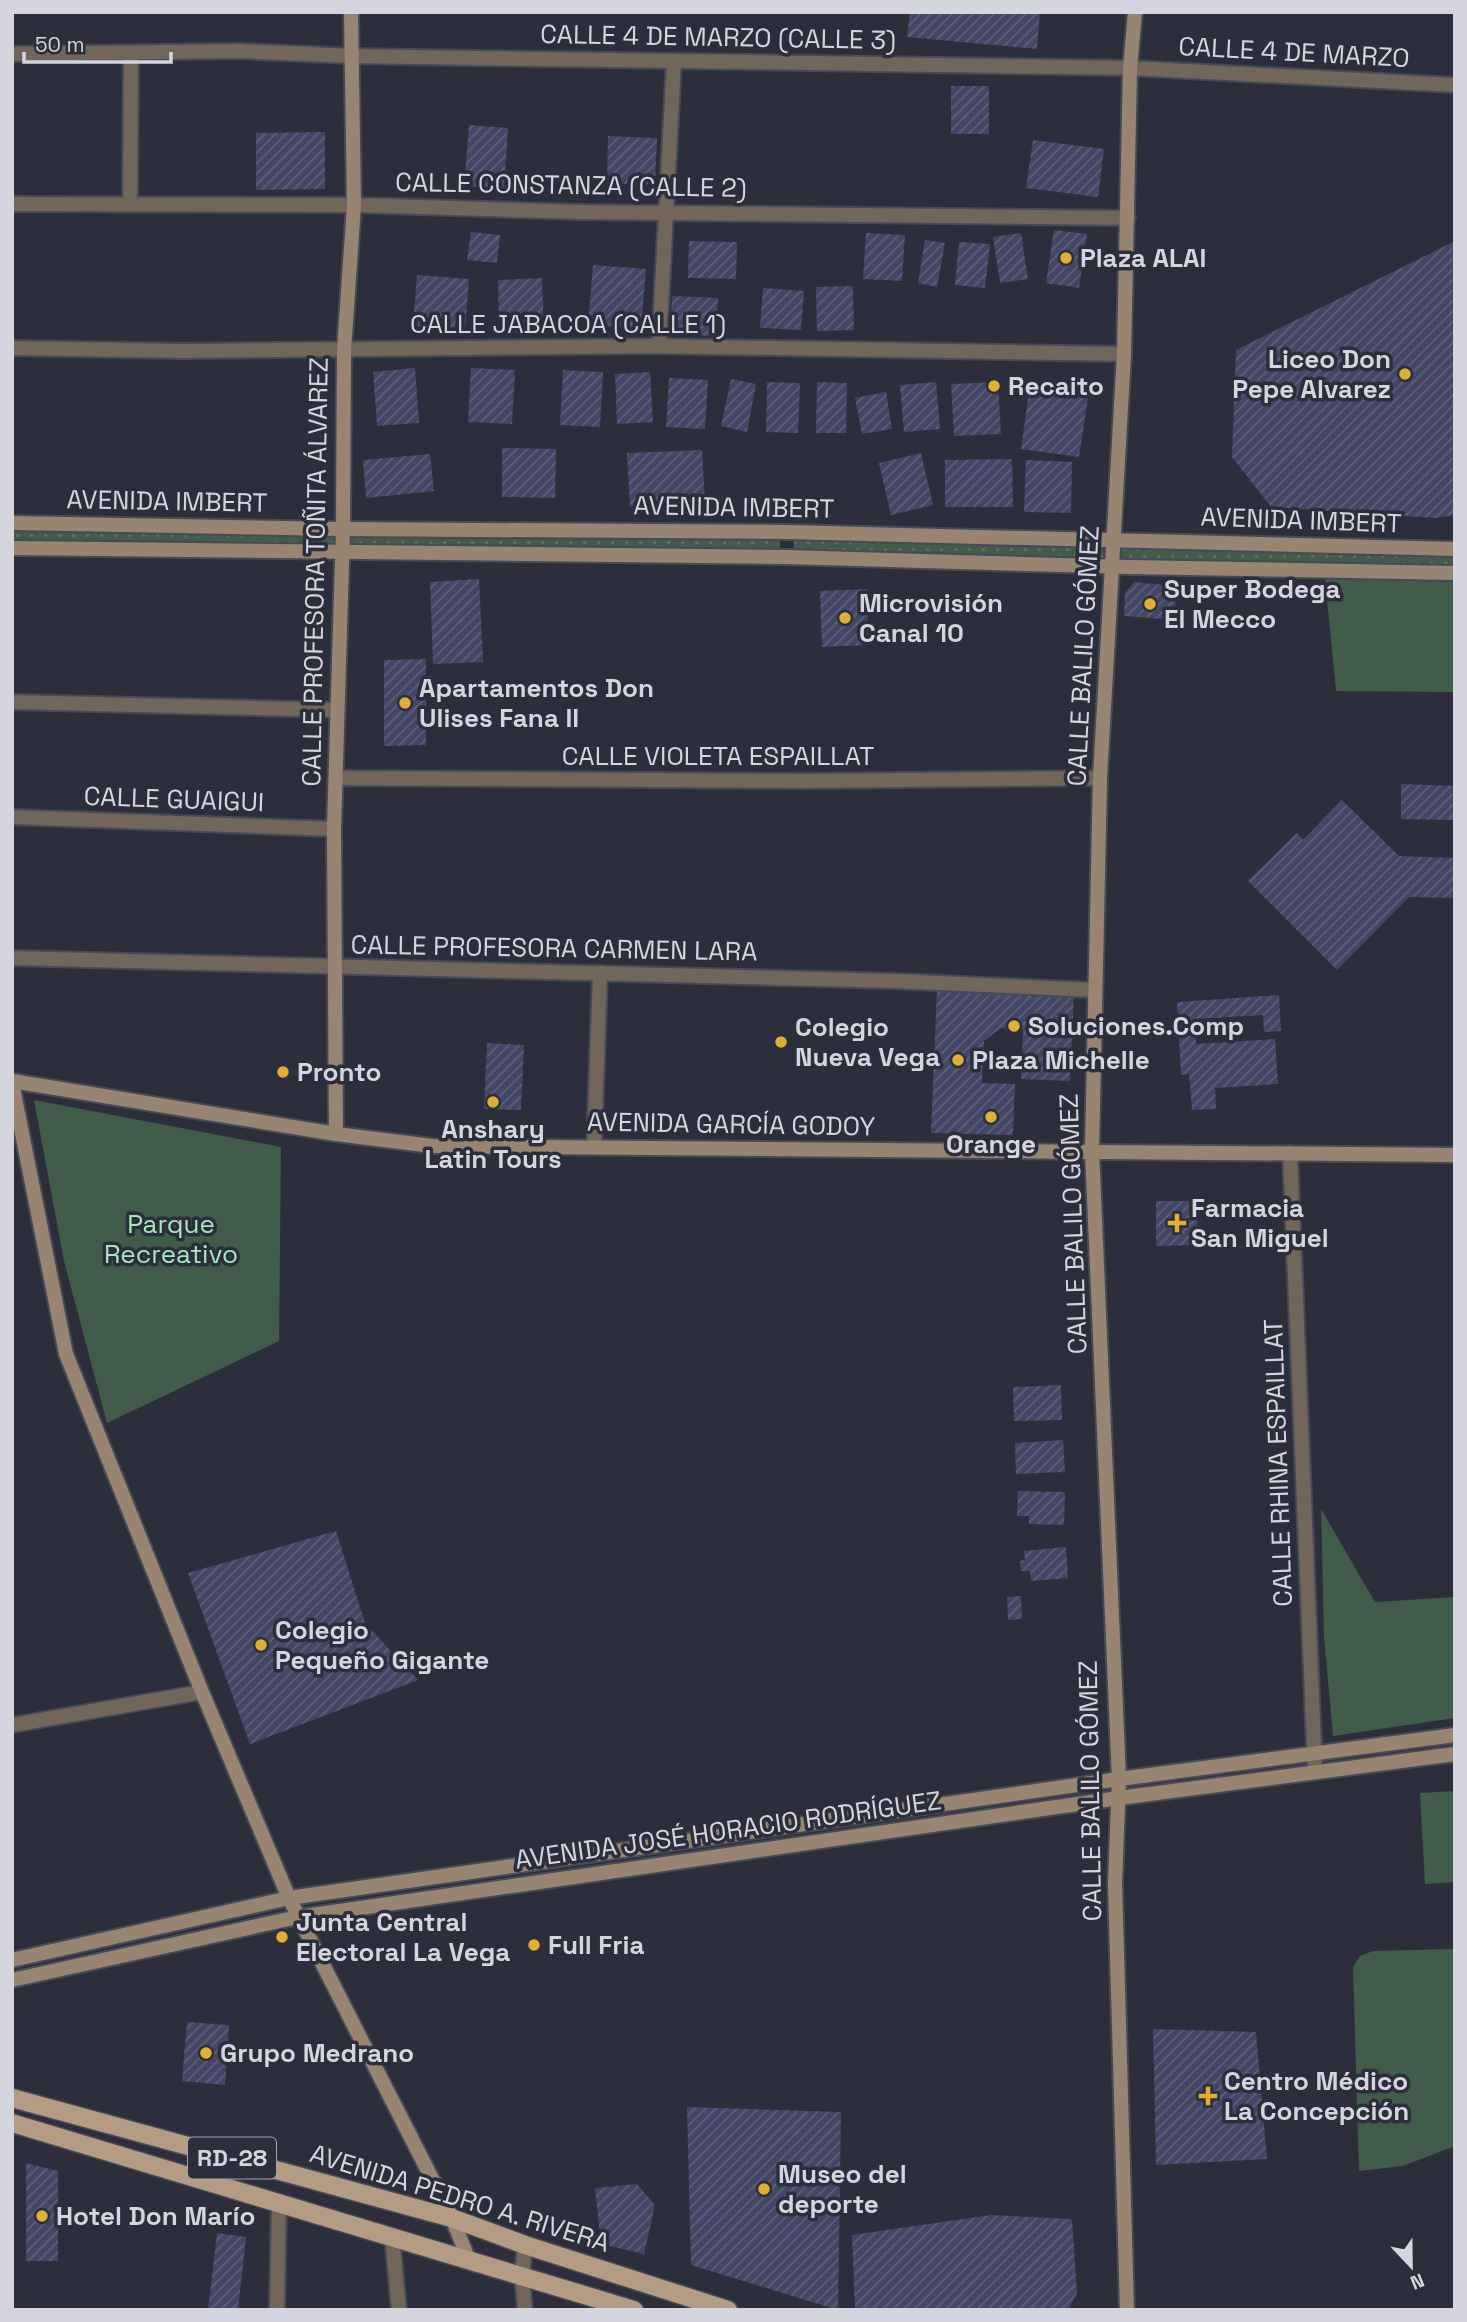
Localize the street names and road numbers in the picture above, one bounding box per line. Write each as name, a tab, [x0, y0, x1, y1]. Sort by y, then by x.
street label: CALLE 4 DE MARZO (CALLE 3)	[540, 17, 896, 57]
street label: CALLE 4 DE MARZO	[1178, 29, 1410, 75]
street label: CALLE CONSTANZA (CALLE 2)	[395, 165, 747, 205]
street label: CALLE JABACOA (CALLE 1)	[410, 307, 726, 341]
street label: CALLE PROFESORA TOÑITA ÁLVAREZ	[294, 357, 336, 787]
street label: AVENIDA IMBERT	[66, 482, 268, 520]
street label: AVENIDA IMBERT	[633, 488, 835, 526]
street label: AVENIDA IMBERT	[1200, 500, 1402, 540]
street label: CALLE BALILO GÓMEZ	[1059, 525, 1107, 787]
street label: CALLE VIOLETA ESPAILLAT	[562, 739, 874, 773]
street label: CALLE GUAIGUI	[83, 779, 265, 819]
street label: CALLE PROFESORA CARMEN LARA	[350, 927, 758, 969]
street label: CALLE BALILO GÓMEZ	[1051, 1093, 1095, 1355]
street label: AVENIDA GARCÍA GODOY	[586, 1104, 876, 1144]
street label: CALLE RHINA ESPAILLAT	[1256, 1319, 1300, 1607]
street label: CALLE BALILO GÓMEZ	[1071, 1660, 1109, 1922]
street label: AVENIDA JOSÉ HORACIO RODRÍGUEZ	[513, 1783, 943, 1877]
street label: AVENIDA PEDRO A. RIVERA	[306, 2136, 614, 2260]
road number: RD-28	[188, 2138, 276, 2178]

